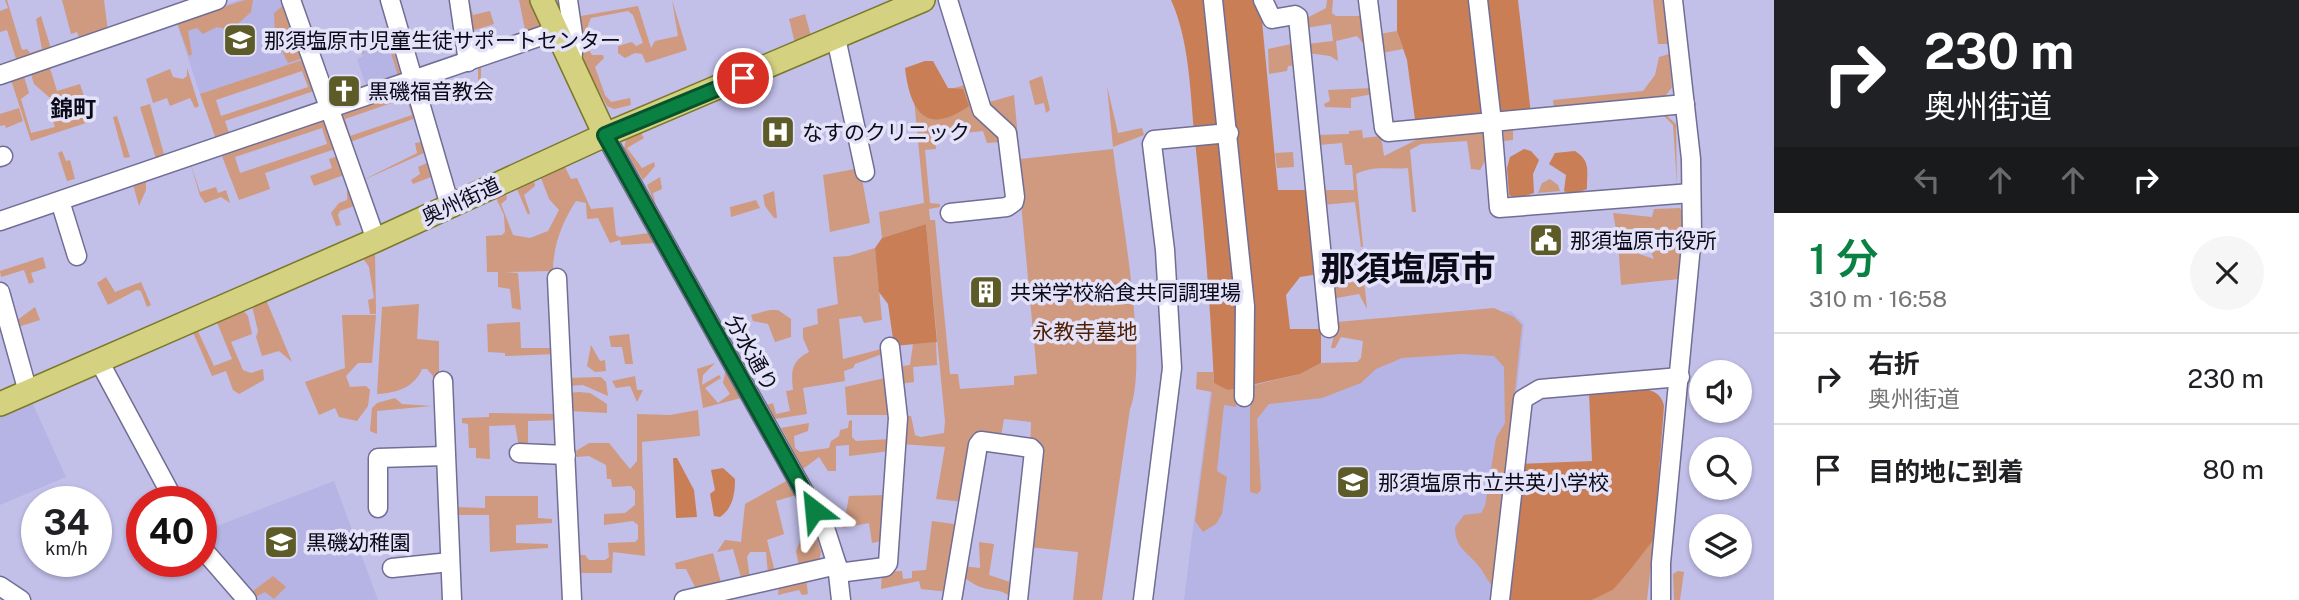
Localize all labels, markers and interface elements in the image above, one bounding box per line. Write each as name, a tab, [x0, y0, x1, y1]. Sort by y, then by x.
school or university icon: 那須塩原市児童生徒サポートセンター	[221, 21, 259, 59]
text: 230 m	[1924, 22, 2074, 80]
place label: 那須塩原市児童生徒サポートセンター	[264, 28, 621, 53]
icon: right	[1809, 28, 1900, 119]
pin	[713, 48, 773, 108]
icon: arrive	[724, 59, 762, 97]
church icon: 黒磯福音教会	[325, 72, 363, 110]
place label: 黒磯福音教会	[368, 79, 494, 104]
text: 奥州街道	[1924, 88, 2052, 125]
district label: 錦町	[50, 95, 96, 122]
hospital icon: なすのクリニック	[759, 113, 797, 151]
place label: なすのクリニック	[802, 120, 970, 145]
icon: left	[1908, 161, 1946, 199]
icon: ahead	[1981, 161, 2019, 199]
icon: ahead	[2054, 161, 2092, 199]
icon: right	[2127, 161, 2165, 199]
street label: 奥州街道	[418, 172, 504, 230]
public building icon: 那須塩原市役所	[1527, 221, 1565, 259]
place label: 那須塩原市役所	[1570, 228, 1717, 253]
text: 1 分	[1809, 234, 1878, 283]
button: close	[2190, 236, 2264, 310]
district label: 那須塩原市	[1320, 248, 1496, 289]
building icon: 共栄学校給食共同調理場	[967, 273, 1005, 311]
place label: 共栄学校給食共同調理場	[1010, 280, 1241, 305]
text: 310 m · 16:58	[1809, 285, 1947, 312]
street label: 分水通り	[721, 310, 783, 396]
park label: 永教寺墓地	[1033, 319, 1138, 344]
text: 右折	[1868, 348, 1920, 379]
map controls	[1689, 360, 1752, 577]
button: sound	[1689, 360, 1752, 423]
icon: right	[1809, 360, 1847, 398]
text: 230 m	[2188, 363, 2264, 394]
text: 奥州街道	[1868, 385, 1960, 412]
button: search	[1689, 437, 1752, 500]
icon: arrive	[1809, 451, 1847, 489]
text: 80 m	[2203, 454, 2264, 485]
text: 目的地に到着	[1868, 456, 2024, 487]
school or university icon: 那須塩原市立共英小学校	[1334, 463, 1372, 501]
place label: 那須塩原市立共英小学校	[1378, 470, 1609, 495]
position arrow	[777, 473, 851, 547]
speed limit sign: 40	[126, 486, 217, 577]
text: 34	[43, 502, 90, 543]
button: layers	[1689, 514, 1752, 577]
school or university icon: 黒磯幼稚園	[262, 523, 300, 561]
place label: 黒磯幼稚園	[306, 530, 411, 555]
text: km/h	[45, 538, 88, 559]

